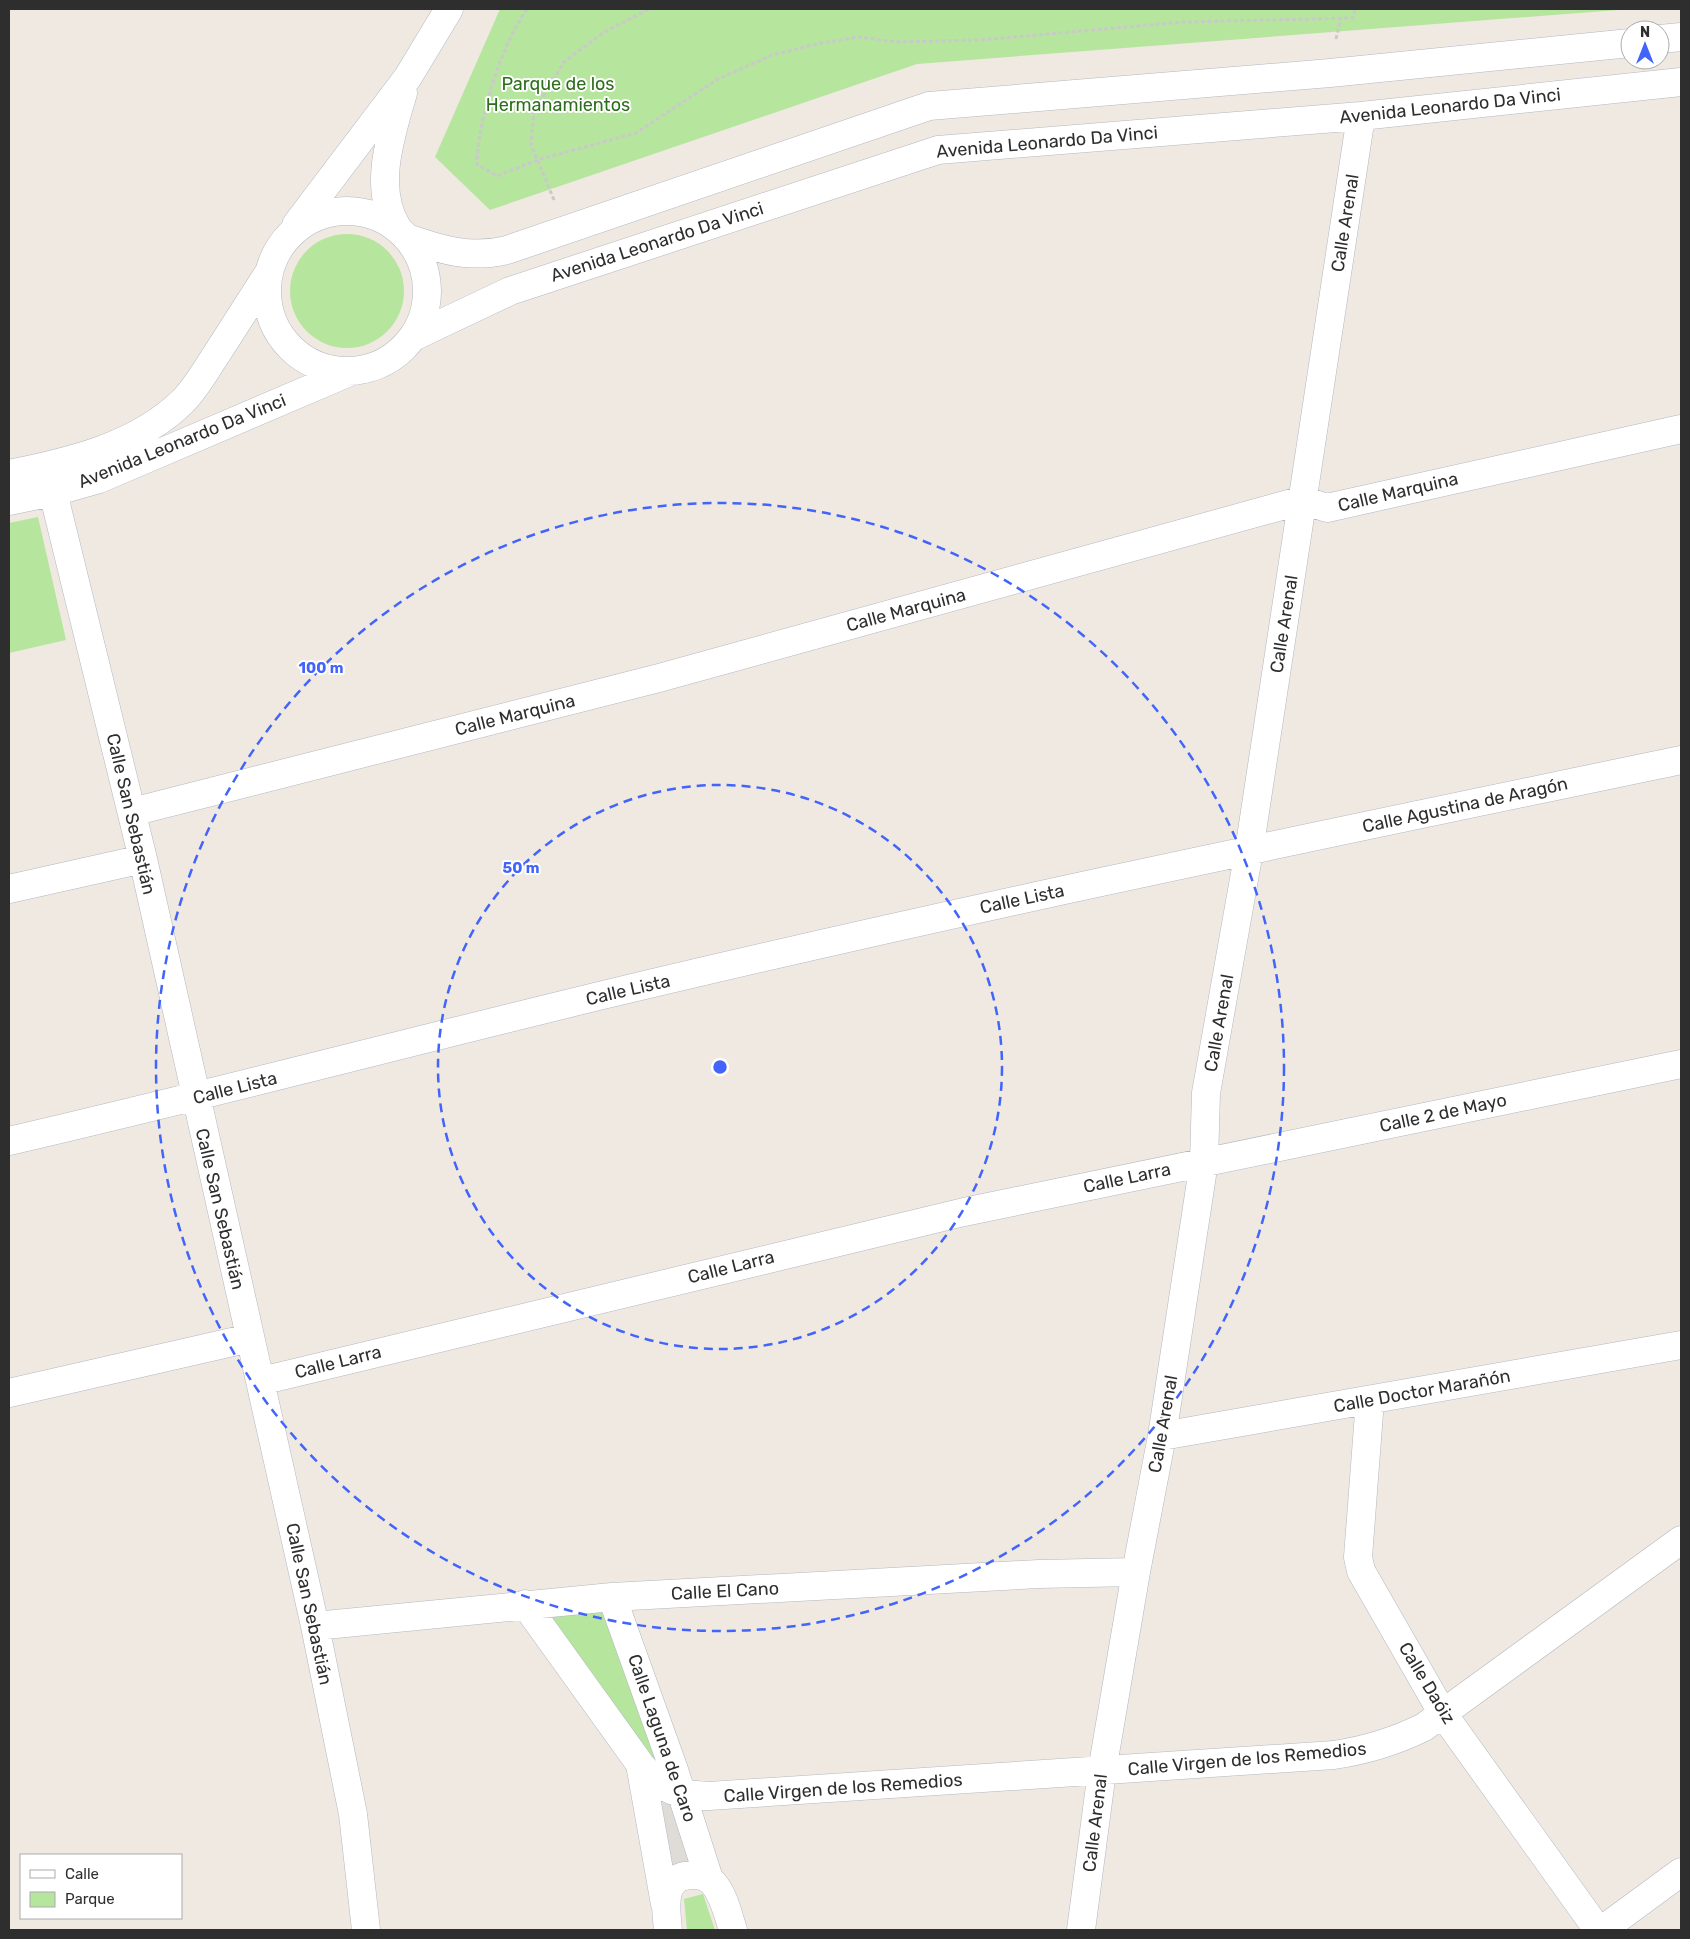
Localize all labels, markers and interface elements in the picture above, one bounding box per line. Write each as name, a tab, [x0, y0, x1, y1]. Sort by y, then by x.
north arrow	[1620, 20, 1670, 70]
text: N	[1640, 24, 1650, 41]
park label: Parque de los Hermanamientos	[486, 73, 630, 116]
street label: Avenida Leonardo Da Vinci	[1338, 83, 1562, 129]
street label: Avenida Leonardo Da Vinci	[935, 121, 1159, 163]
street label: Calle Arenal	[1326, 173, 1364, 273]
street label: Avenida Leonardo Da Vinci	[548, 197, 766, 287]
street label: Avenida Leonardo Da Vinci	[75, 389, 289, 493]
street label: Calle Marquina	[1336, 467, 1460, 517]
street label: Calle Arenal	[1265, 574, 1303, 674]
street label: Calle Marquina	[844, 583, 968, 637]
text: 100 m	[299, 659, 343, 677]
street label: Calle Marquina	[453, 689, 577, 741]
street label: Calle San Sebastián	[102, 731, 160, 897]
street label: Calle Agustina de Aragón	[1360, 772, 1570, 838]
text: 50 m	[503, 859, 539, 877]
street label: Calle Lista	[978, 879, 1066, 919]
street label: Calle Lista	[584, 970, 672, 1010]
street label: Calle Arenal	[1200, 972, 1238, 1074]
centre of rings	[711, 1058, 729, 1076]
street label: Calle Lista	[191, 1067, 279, 1109]
street label: Calle 2 de Mayo	[1377, 1089, 1509, 1137]
street label: Calle San Sebastián	[191, 1126, 249, 1292]
street label: Calle Larra	[1081, 1158, 1173, 1198]
street label: Calle Larra	[685, 1246, 777, 1288]
street label: Calle Larra	[292, 1341, 384, 1383]
street label: Calle Doctor Marañón	[1332, 1365, 1512, 1417]
street label: Calle Arenal	[1144, 1373, 1182, 1475]
street label: Calle San Sebastián	[281, 1521, 337, 1687]
street label: Calle El Cano	[670, 1577, 780, 1605]
street label: Calle Daóiz	[1394, 1638, 1460, 1728]
street label: Calle Laguna de Caro	[623, 1651, 701, 1825]
street label: Calle Virgen de los Remedios	[1127, 1738, 1367, 1780]
street label: Calle Virgen de los Remedios	[723, 1769, 963, 1807]
street label: Calle Arenal	[1078, 1773, 1112, 1873]
legend	[20, 1854, 182, 1919]
text: Calle	[65, 1865, 99, 1883]
text: Parque	[65, 1890, 115, 1908]

